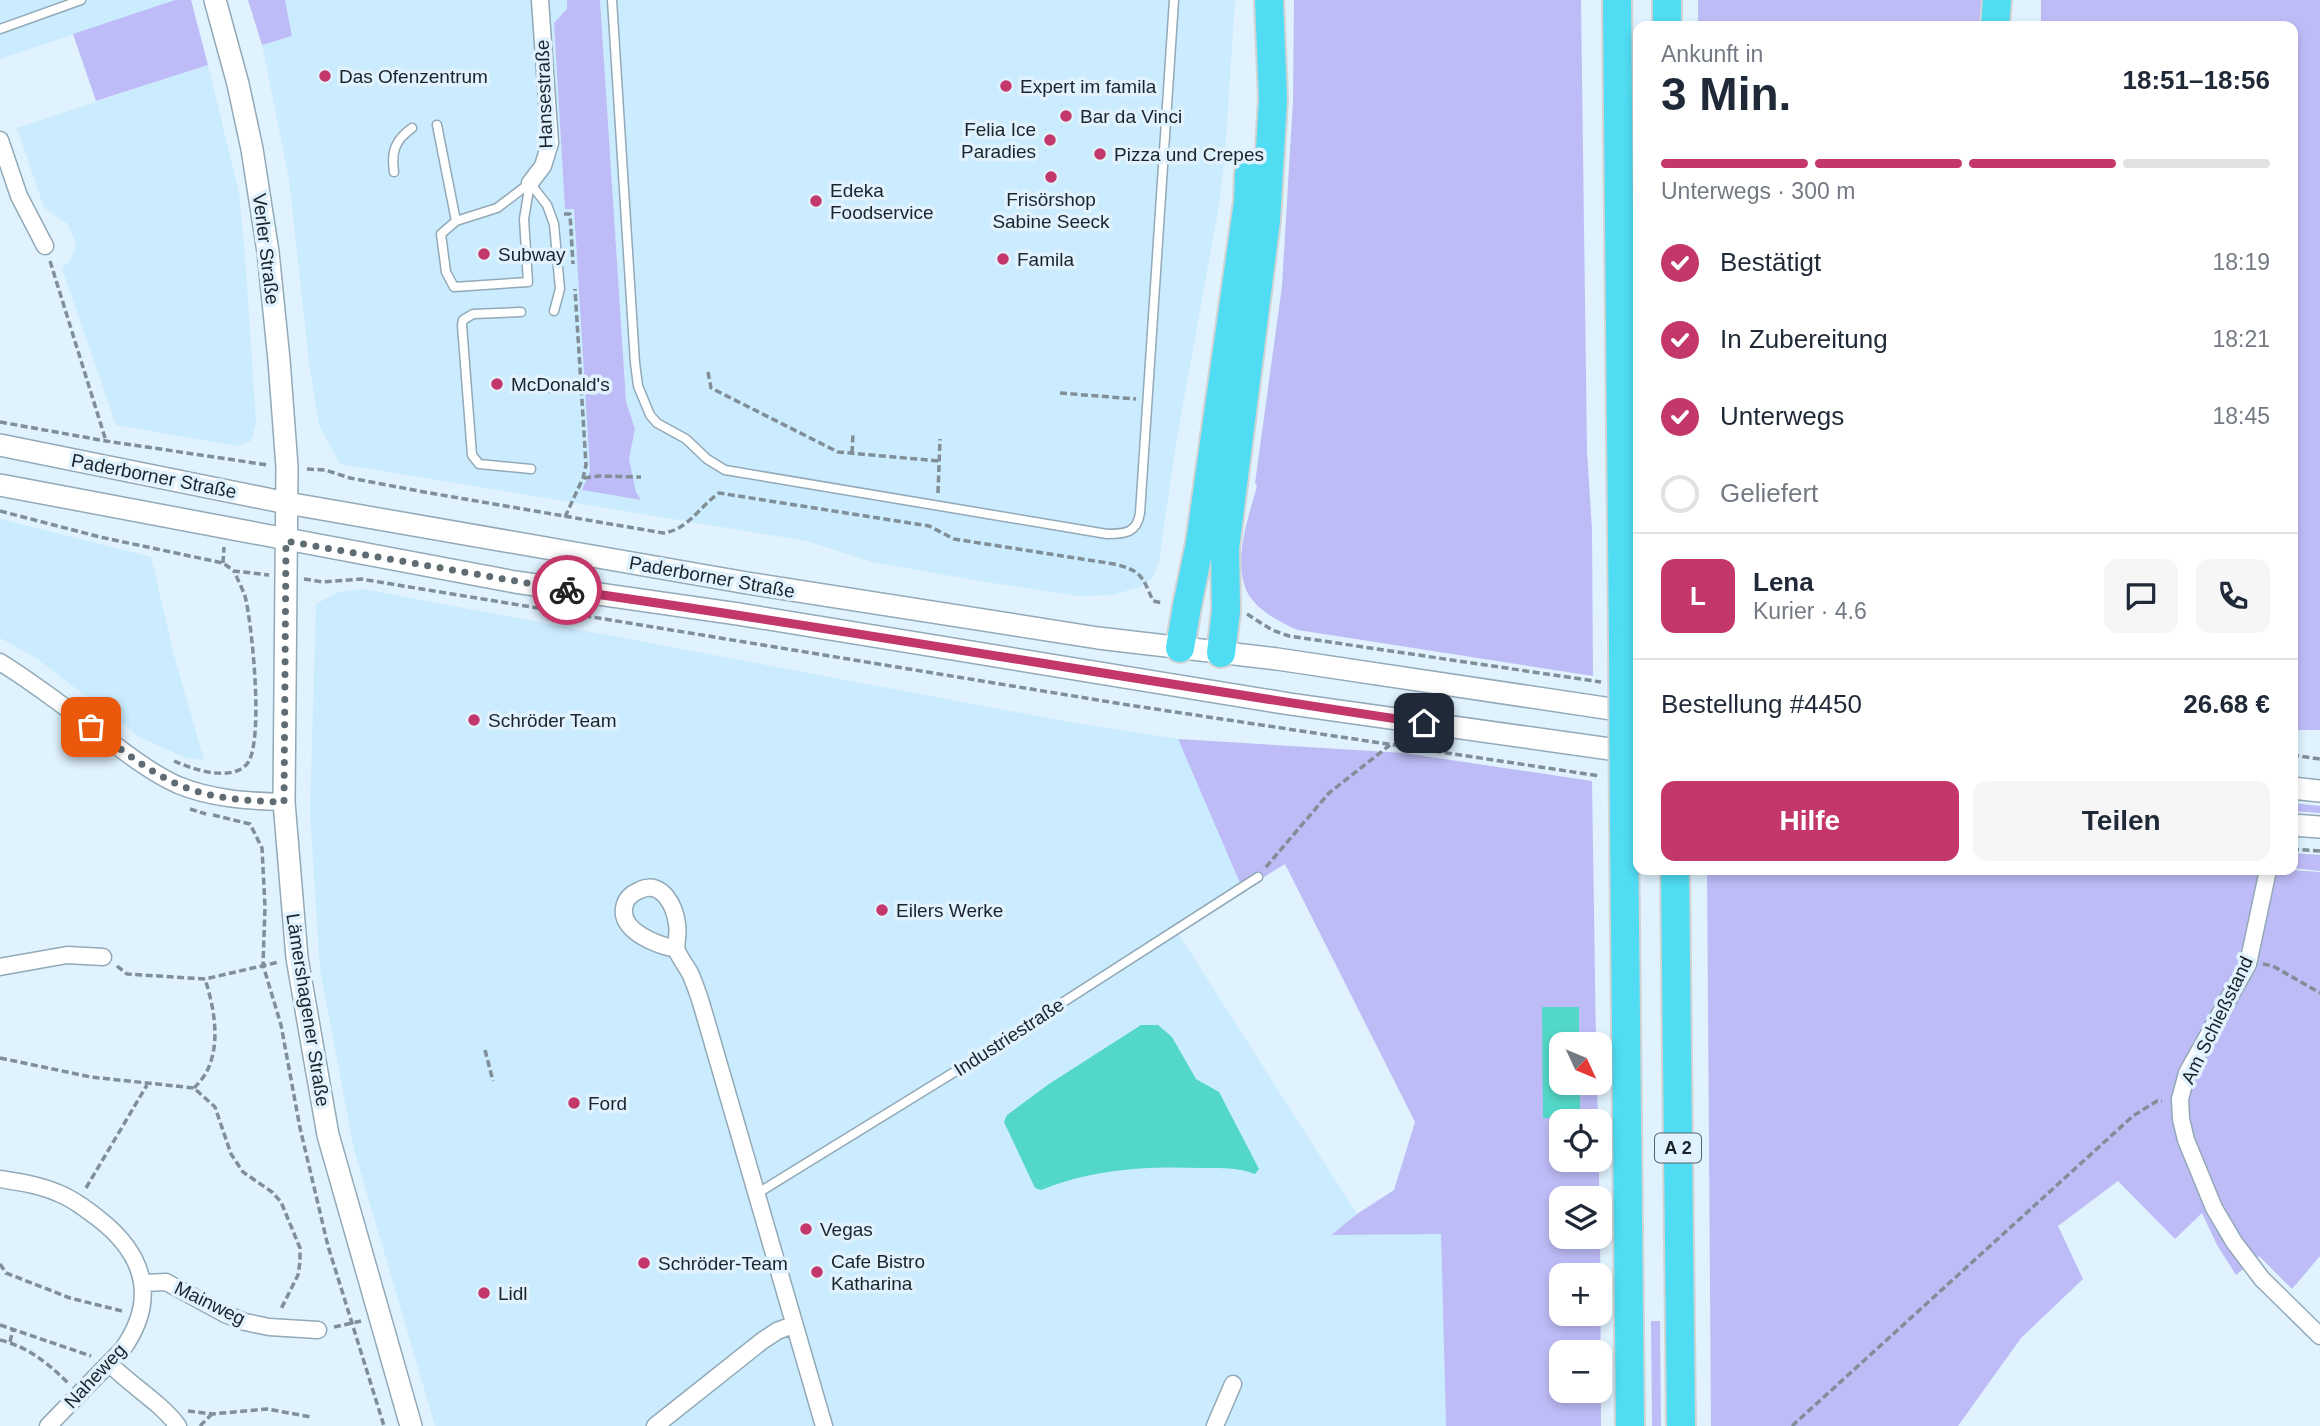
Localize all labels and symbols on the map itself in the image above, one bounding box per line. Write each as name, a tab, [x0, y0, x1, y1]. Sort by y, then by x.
street label: Hansestraße	[532, 39, 556, 149]
place label: Das Ofenzentrum	[339, 66, 488, 87]
marker: Das Ofenzentrum	[317, 68, 333, 84]
place label: Expert im famila	[1020, 76, 1157, 97]
marker: Expert im famila	[998, 78, 1014, 94]
place label: Bar da Vinci	[1080, 106, 1182, 127]
marker: Bar da Vinci	[1058, 108, 1074, 124]
place label: Felia Ice Paradies	[961, 119, 1036, 162]
marker: Felia Ice Paradies	[1042, 132, 1058, 148]
place label: Pizza und Crepes	[1114, 144, 1264, 165]
marker: Pizza und Crepes	[1092, 146, 1108, 162]
marker: Frisörshop Sabine Seeck	[1043, 169, 1059, 185]
place label: Edeka Foodservice	[830, 180, 934, 223]
place label: Frisörshop Sabine Seeck	[992, 189, 1110, 232]
street label: Verler Straße	[249, 192, 283, 306]
marker: Edeka Foodservice	[808, 193, 824, 209]
place label: Subway	[498, 244, 566, 265]
marker: Subway	[476, 246, 492, 262]
place label: Famila	[1017, 249, 1074, 270]
marker: Famila	[995, 251, 1011, 267]
place label: McDonald's	[511, 374, 610, 395]
marker: McDonald's	[489, 376, 505, 392]
street label: Paderborner Straße	[70, 450, 238, 502]
street label: Paderborner Straße	[627, 552, 797, 602]
courier	[532, 555, 602, 625]
pin	[1394, 693, 1454, 753]
pin	[61, 697, 121, 757]
place label: Schröder Team	[488, 710, 617, 731]
marker: Schröder Team	[466, 712, 482, 728]
place label: Eilers Werke	[896, 900, 1003, 921]
marker: Eilers Werke	[874, 902, 890, 918]
street label: Lämershagener Straße	[282, 912, 334, 1108]
street label: Am Schießstand	[2177, 953, 2257, 1087]
street label: Industriestraße	[950, 994, 1068, 1080]
north arrow	[1549, 1032, 1612, 1096]
place label: Ford	[588, 1093, 627, 1114]
marker: Ford	[566, 1095, 582, 1111]
road number: A 2	[1655, 1134, 1701, 1162]
place label: Vegas	[820, 1219, 873, 1240]
marker: Vegas	[798, 1221, 814, 1237]
place label: Cafe Bistro Katharina	[831, 1251, 925, 1294]
place label: Schröder-Team	[658, 1253, 788, 1274]
marker: Schröder-Team	[636, 1255, 652, 1271]
marker: Cafe Bistro Katharina	[809, 1264, 825, 1280]
street label: Mainweg	[171, 1277, 249, 1329]
place label: Lidl	[498, 1283, 528, 1304]
marker: Lidl	[476, 1285, 492, 1301]
street label: Naheweg	[60, 1339, 130, 1413]

